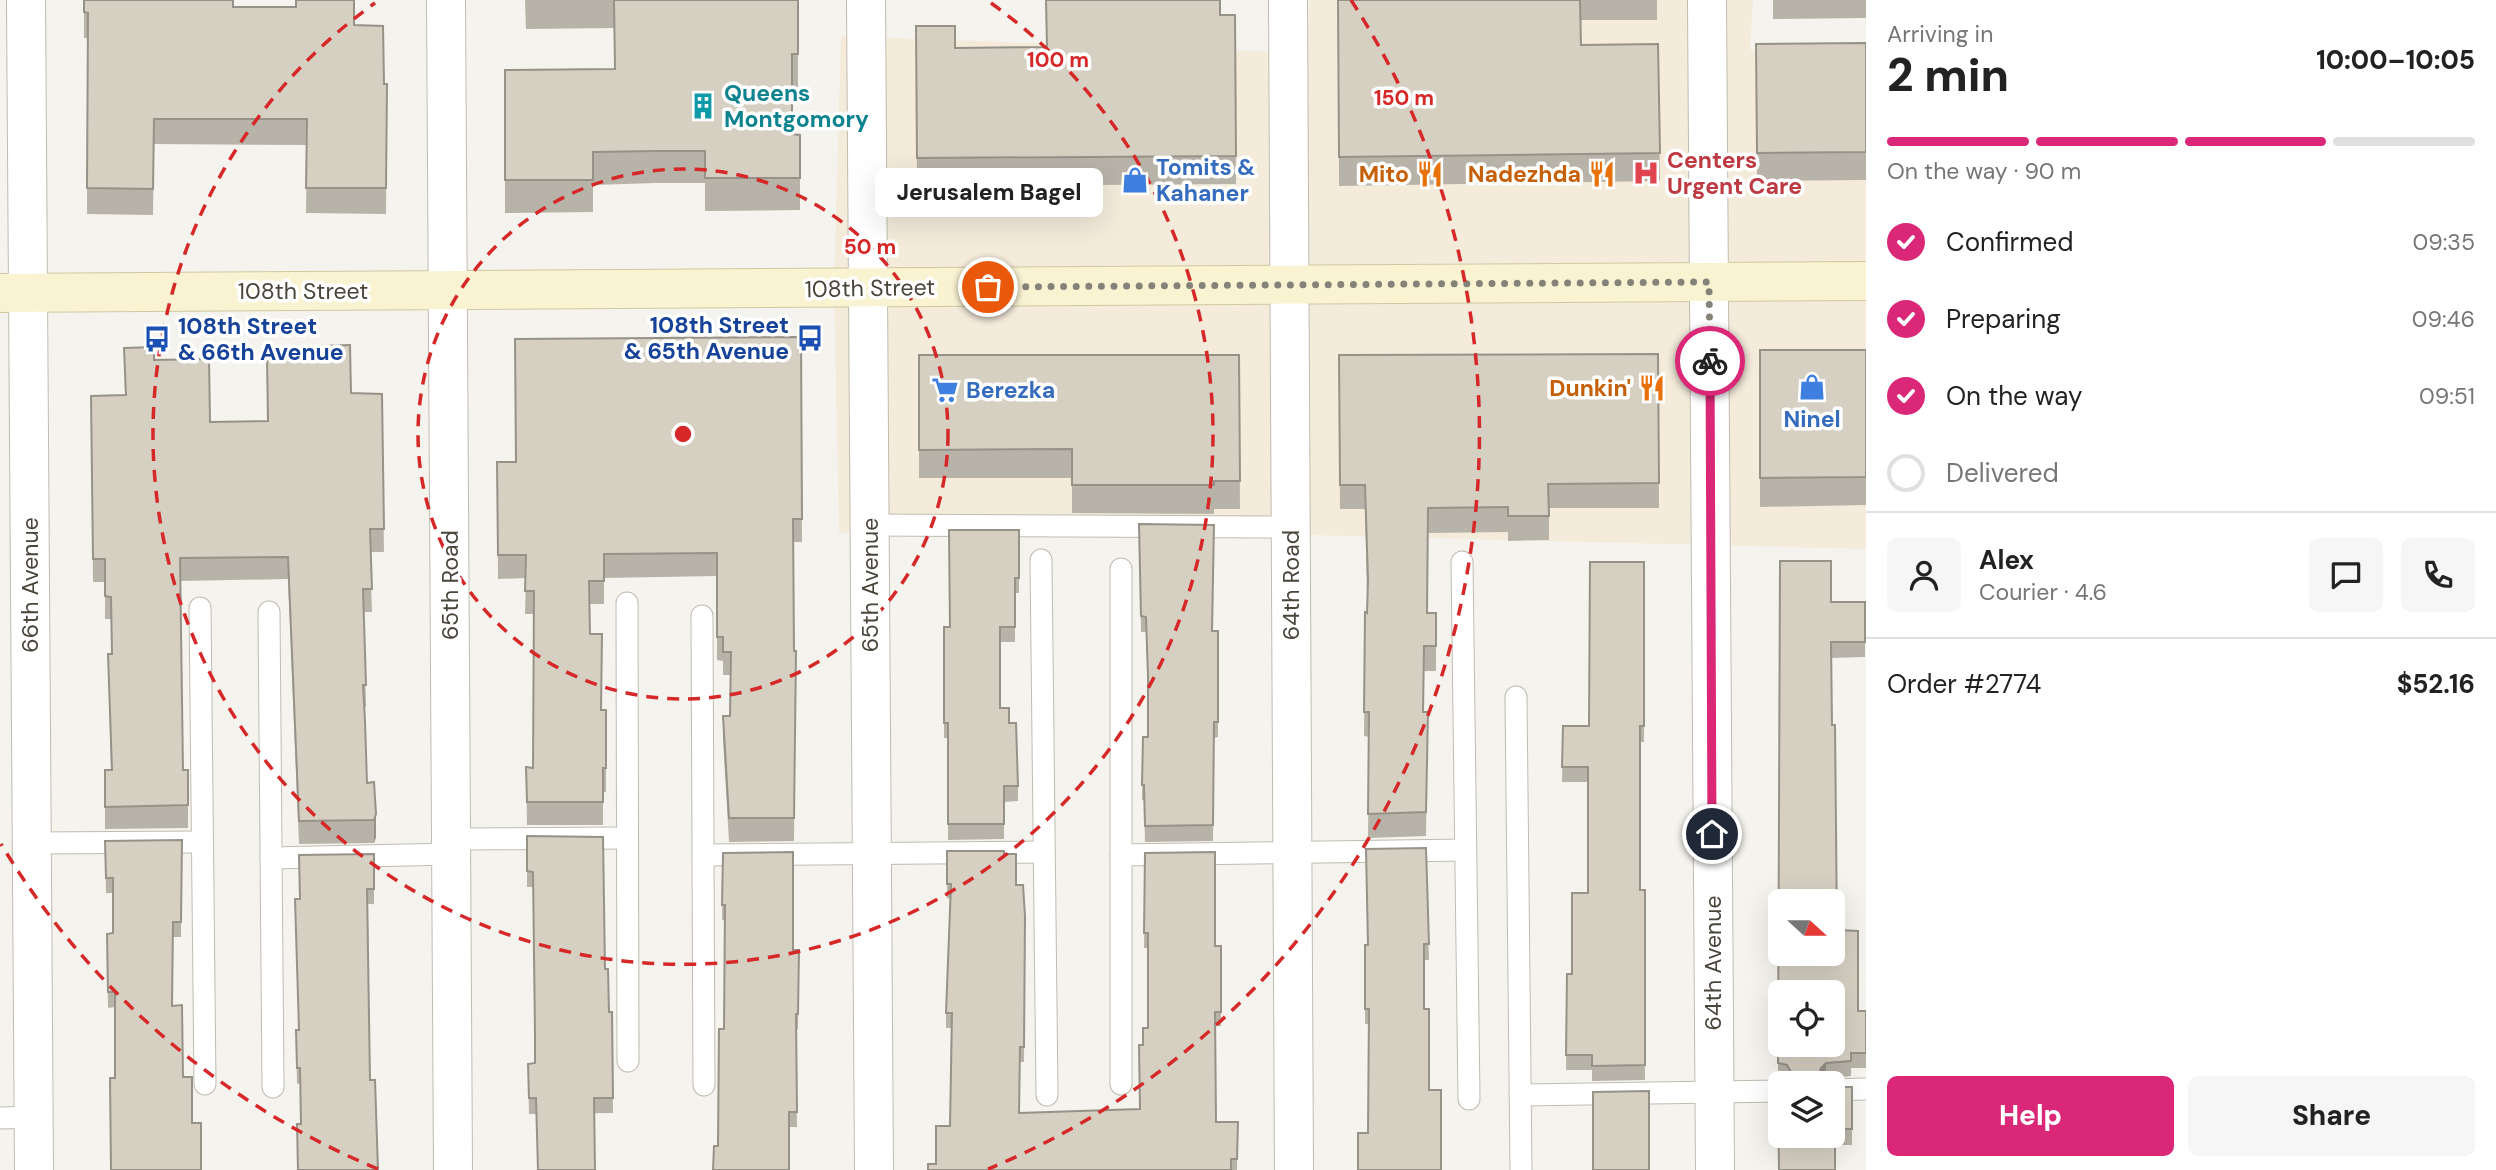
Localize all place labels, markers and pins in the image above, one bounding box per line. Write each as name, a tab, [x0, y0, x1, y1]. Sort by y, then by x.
place label: Queens Montgomory	[724, 78, 869, 134]
building icon: Queens Montgomory	[688, 91, 718, 121]
place label: Centers Urgent Care	[1667, 145, 1802, 201]
place label: Tomits & Kahaner	[1156, 152, 1255, 208]
hospital icon: Centers Urgent Care	[1631, 158, 1661, 188]
place label: Mito	[1359, 159, 1409, 189]
restaurant icon: Mito	[1415, 159, 1445, 189]
place label: Nadezhda	[1468, 159, 1581, 189]
restaurant icon: Nadezhda	[1587, 159, 1617, 189]
shop icon: Tomits & Kahaner	[1120, 165, 1150, 195]
callout: Jerusalem Bagel	[874, 168, 1102, 217]
pin	[958, 257, 1018, 317]
place label: 108th Street & 65th Avenue	[624, 310, 789, 366]
place label: 108th Street & 66th Avenue	[178, 311, 344, 367]
bus stop icon: 108th Street & 65th Avenue	[795, 323, 825, 353]
bus stop icon: 108th Street & 66th Avenue	[142, 324, 172, 354]
shop icon: Ninel	[1797, 372, 1827, 402]
place label: Dunkin'	[1549, 373, 1631, 403]
restaurant icon: Dunkin'	[1637, 373, 1667, 403]
supermarket icon: Berezka	[930, 375, 960, 405]
place label: Berezka	[966, 375, 1055, 405]
place label: Ninel	[1783, 404, 1841, 434]
centre of rings	[671, 422, 695, 446]
pin	[1682, 804, 1742, 864]

